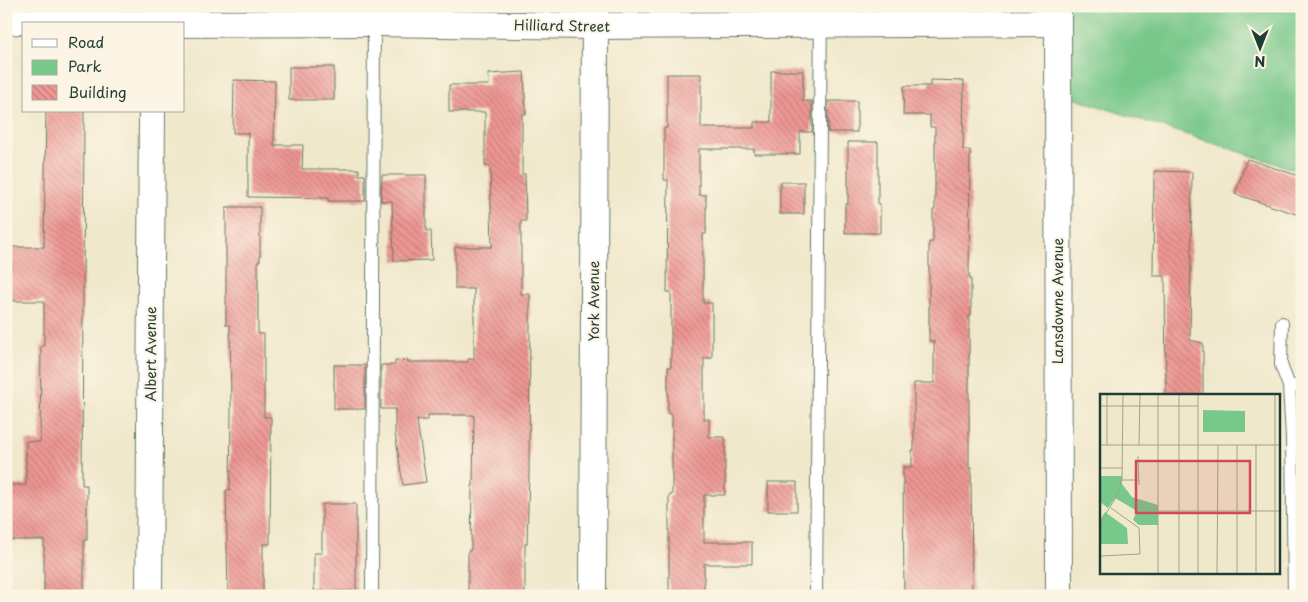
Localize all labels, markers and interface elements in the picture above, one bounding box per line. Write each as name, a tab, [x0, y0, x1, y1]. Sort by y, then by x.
street label: Hilliard Street	[514, 14, 611, 37]
legend	[22, 22, 185, 112]
north arrow	[1236, 22, 1286, 72]
text: Road	[68, 30, 104, 53]
text: N	[1254, 51, 1266, 72]
text: Park	[68, 54, 102, 77]
text: Building	[68, 80, 127, 103]
street label: Lansdowne Avenue	[1047, 237, 1068, 364]
street label: York Avenue	[583, 260, 604, 341]
street label: Albert Avenue	[140, 306, 161, 402]
inset map	[1100, 394, 1280, 574]

